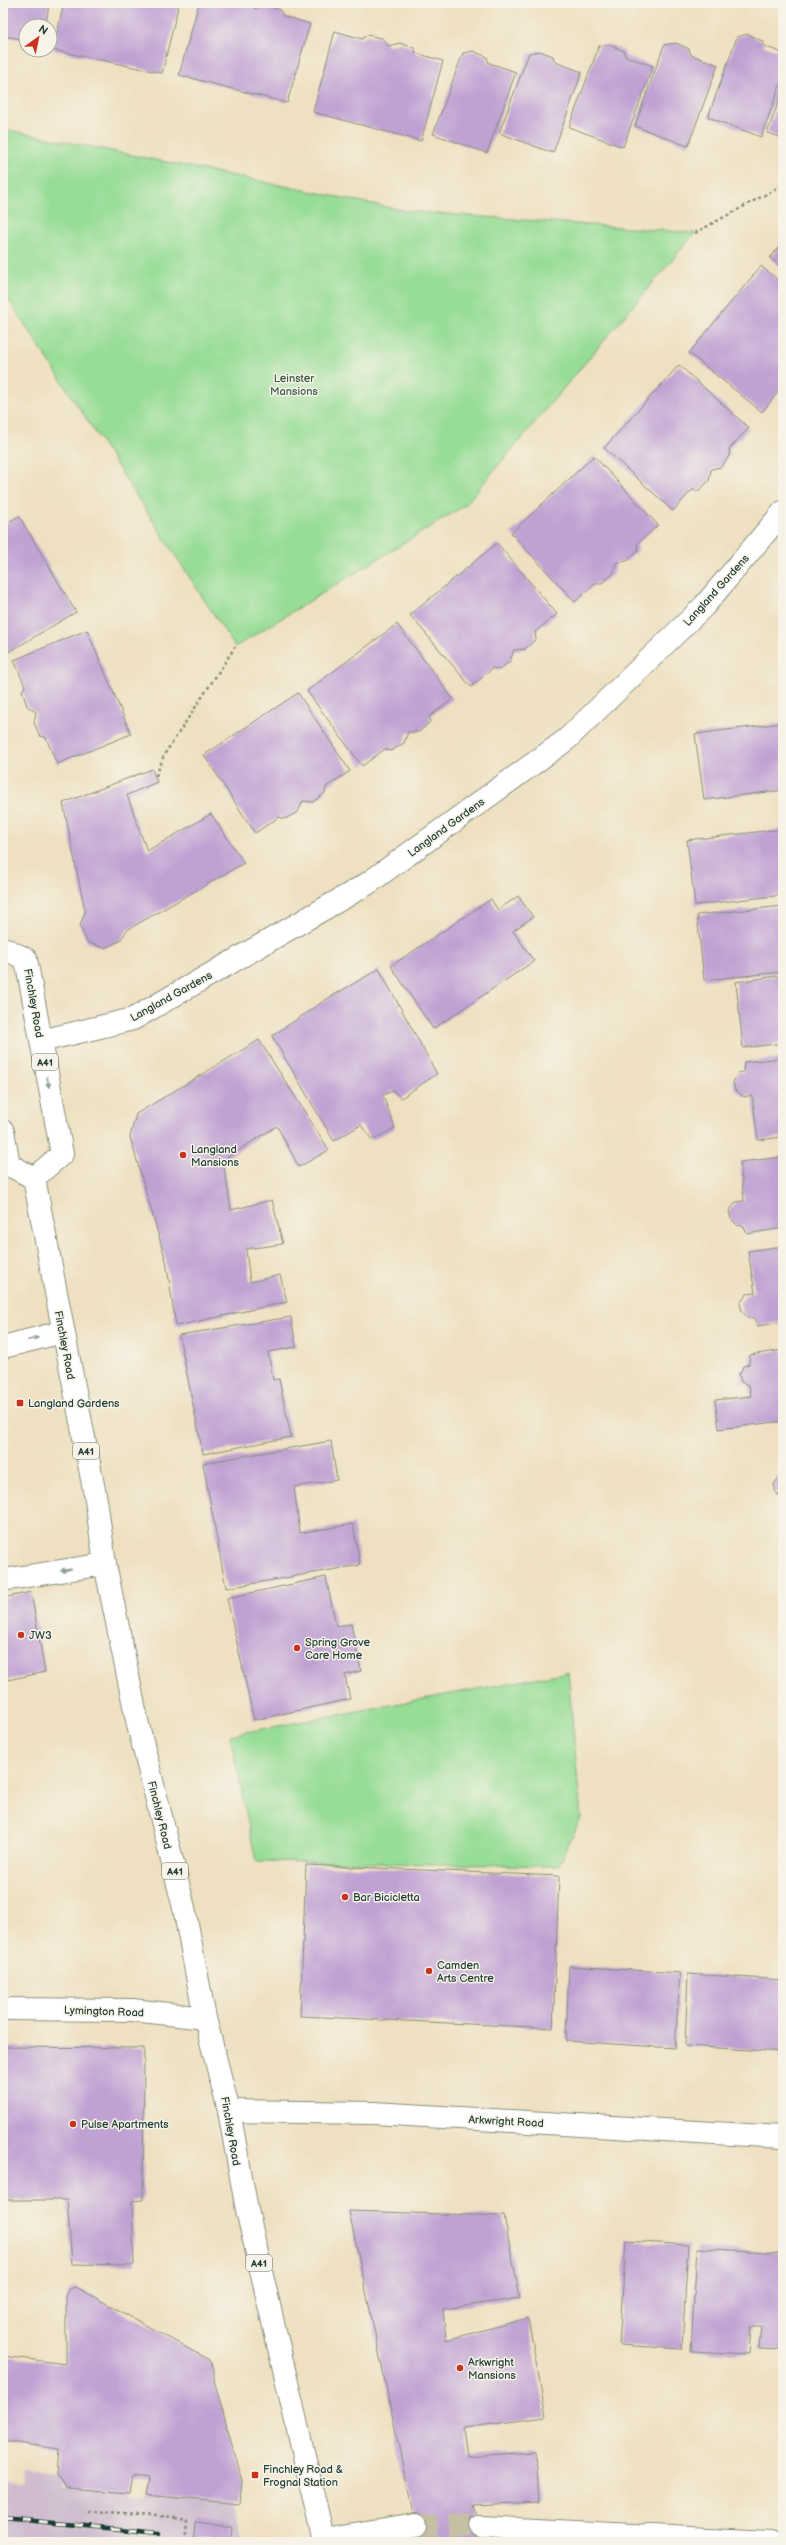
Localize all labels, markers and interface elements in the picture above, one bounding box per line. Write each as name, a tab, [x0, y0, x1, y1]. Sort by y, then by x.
north arrow	[18, 18, 58, 58]
text: N	[36, 22, 50, 38]
park label: Leinster Mansions	[270, 372, 318, 398]
street label: Langland Gardens	[681, 552, 752, 629]
street label: Langland Gardens	[405, 795, 488, 860]
street label: Finchley Road	[21, 968, 46, 1039]
street label: Langland Gardens	[128, 968, 215, 1024]
road number: A41	[32, 1054, 58, 1070]
one-way arrow	[46, 1076, 52, 1089]
place label: Langland Mansions	[191, 1143, 239, 1169]
marker: Langland Mansions	[178, 1150, 188, 1160]
street label: Finchley Road	[51, 1310, 78, 1381]
one-way arrow	[27, 1336, 39, 1342]
place label: Langland Gardens	[28, 1397, 120, 1410]
marker: Langland Gardens	[15, 1398, 25, 1408]
road number: A41	[73, 1443, 99, 1459]
one-way arrow	[60, 1567, 72, 1573]
place label: JW3	[29, 1629, 52, 1642]
marker: JW3	[16, 1630, 26, 1640]
place label: Spring Grove Care Home	[305, 1636, 370, 1662]
marker: Spring Grove Care Home	[292, 1643, 302, 1653]
street label: Finchley Road	[145, 1780, 174, 1851]
road number: A41	[162, 1863, 188, 1879]
place label: Bar Bicicletta	[353, 1891, 420, 1904]
marker: Bar Bicicletta	[340, 1892, 350, 1902]
place label: Camden Arts Centre	[437, 1959, 494, 1985]
marker: Camden Arts Centre	[424, 1966, 434, 1976]
street label: Lymington Road	[64, 2004, 144, 2019]
street label: Finchley Road	[218, 2096, 243, 2167]
street label: Arkwright Road	[468, 2113, 544, 2130]
place label: Pulse Apartments	[81, 2118, 169, 2131]
marker: Pulse Apartments	[68, 2119, 78, 2129]
road number: A41	[246, 2255, 272, 2271]
place label: Arkwright Mansions	[468, 2356, 516, 2382]
marker: Arkwright Mansions	[455, 2363, 465, 2373]
place label: Finchley Road & Frognal Station	[263, 2463, 343, 2489]
marker: Finchley Road & Frognal Station	[250, 2470, 260, 2480]

